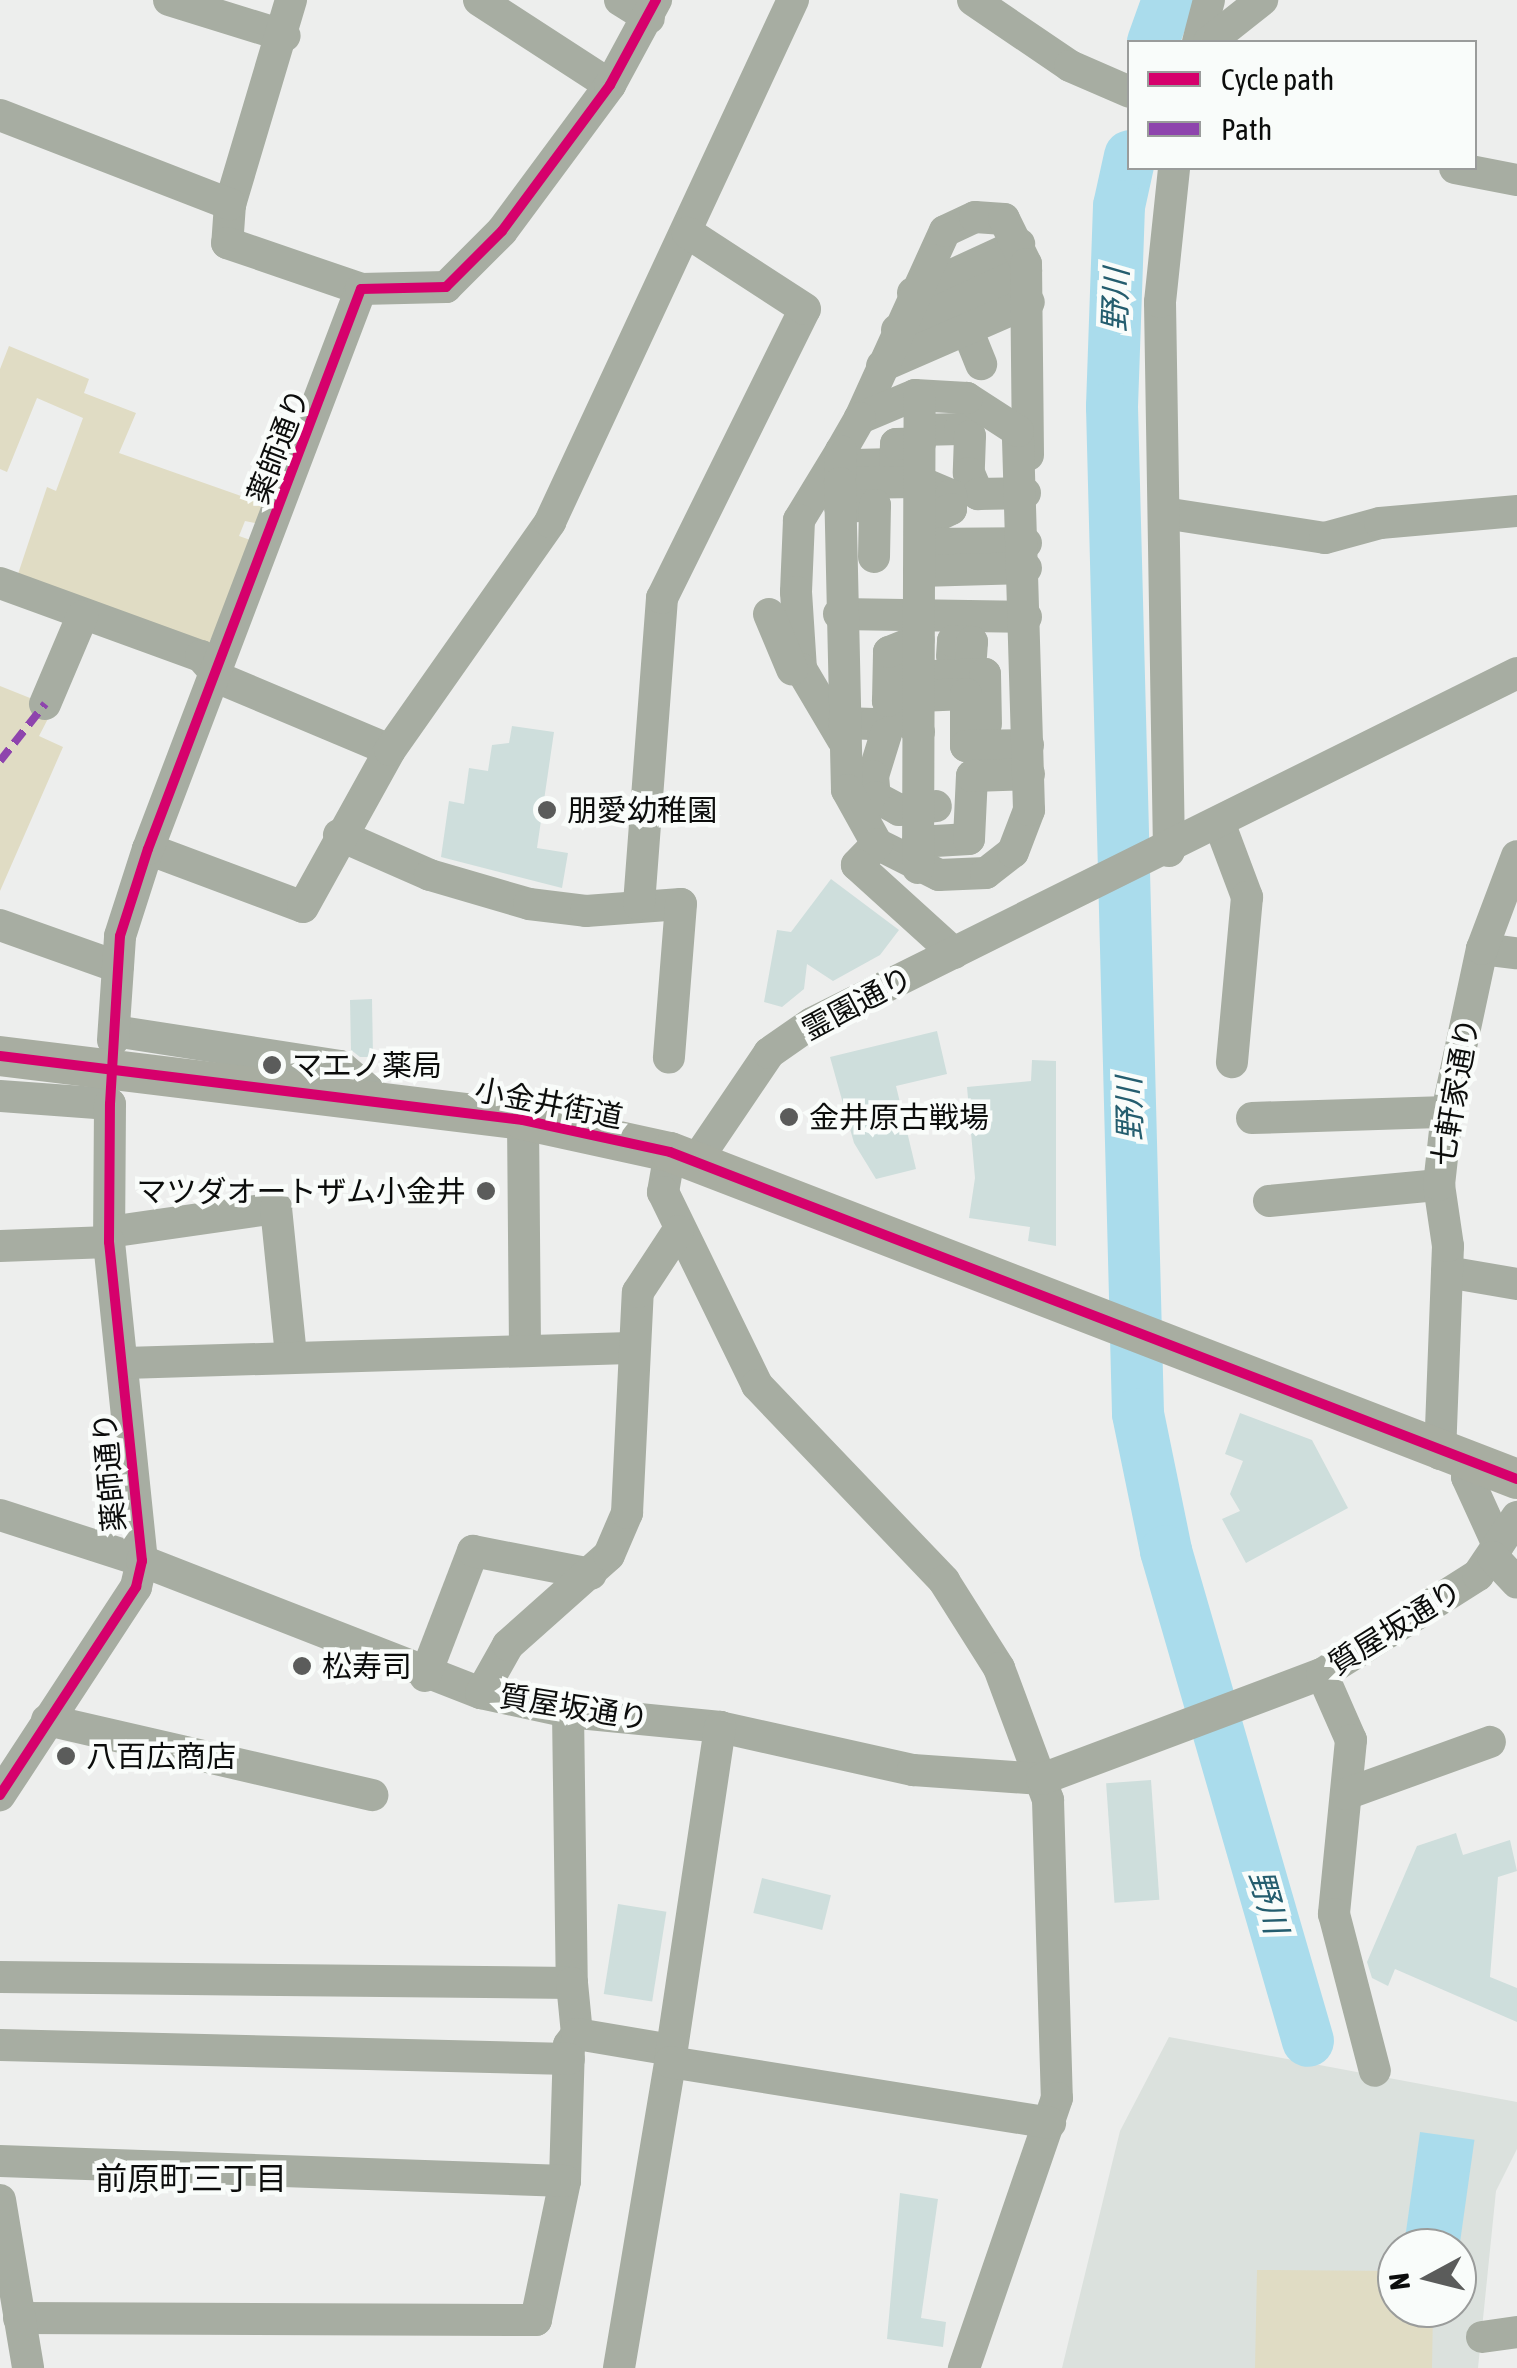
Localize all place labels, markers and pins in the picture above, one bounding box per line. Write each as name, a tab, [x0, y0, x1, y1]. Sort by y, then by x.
place label: 朋愛幼稚園	[567, 792, 717, 828]
marker: 朋愛幼稚園	[536, 799, 558, 821]
place label: マエノ薬局	[292, 1047, 442, 1083]
marker: マエノ薬局	[261, 1054, 283, 1076]
place label: 金井原古戦場	[809, 1099, 989, 1135]
marker: 金井原古戦場	[778, 1106, 800, 1128]
place label: マツダオートザム小金井	[136, 1173, 466, 1209]
marker: マツダオートザム小金井	[475, 1180, 497, 1202]
place label: 松寿司	[322, 1648, 412, 1684]
marker: 松寿司	[291, 1655, 313, 1677]
place label: 八百広商店	[86, 1738, 236, 1774]
marker: 八百広商店	[55, 1745, 77, 1767]

